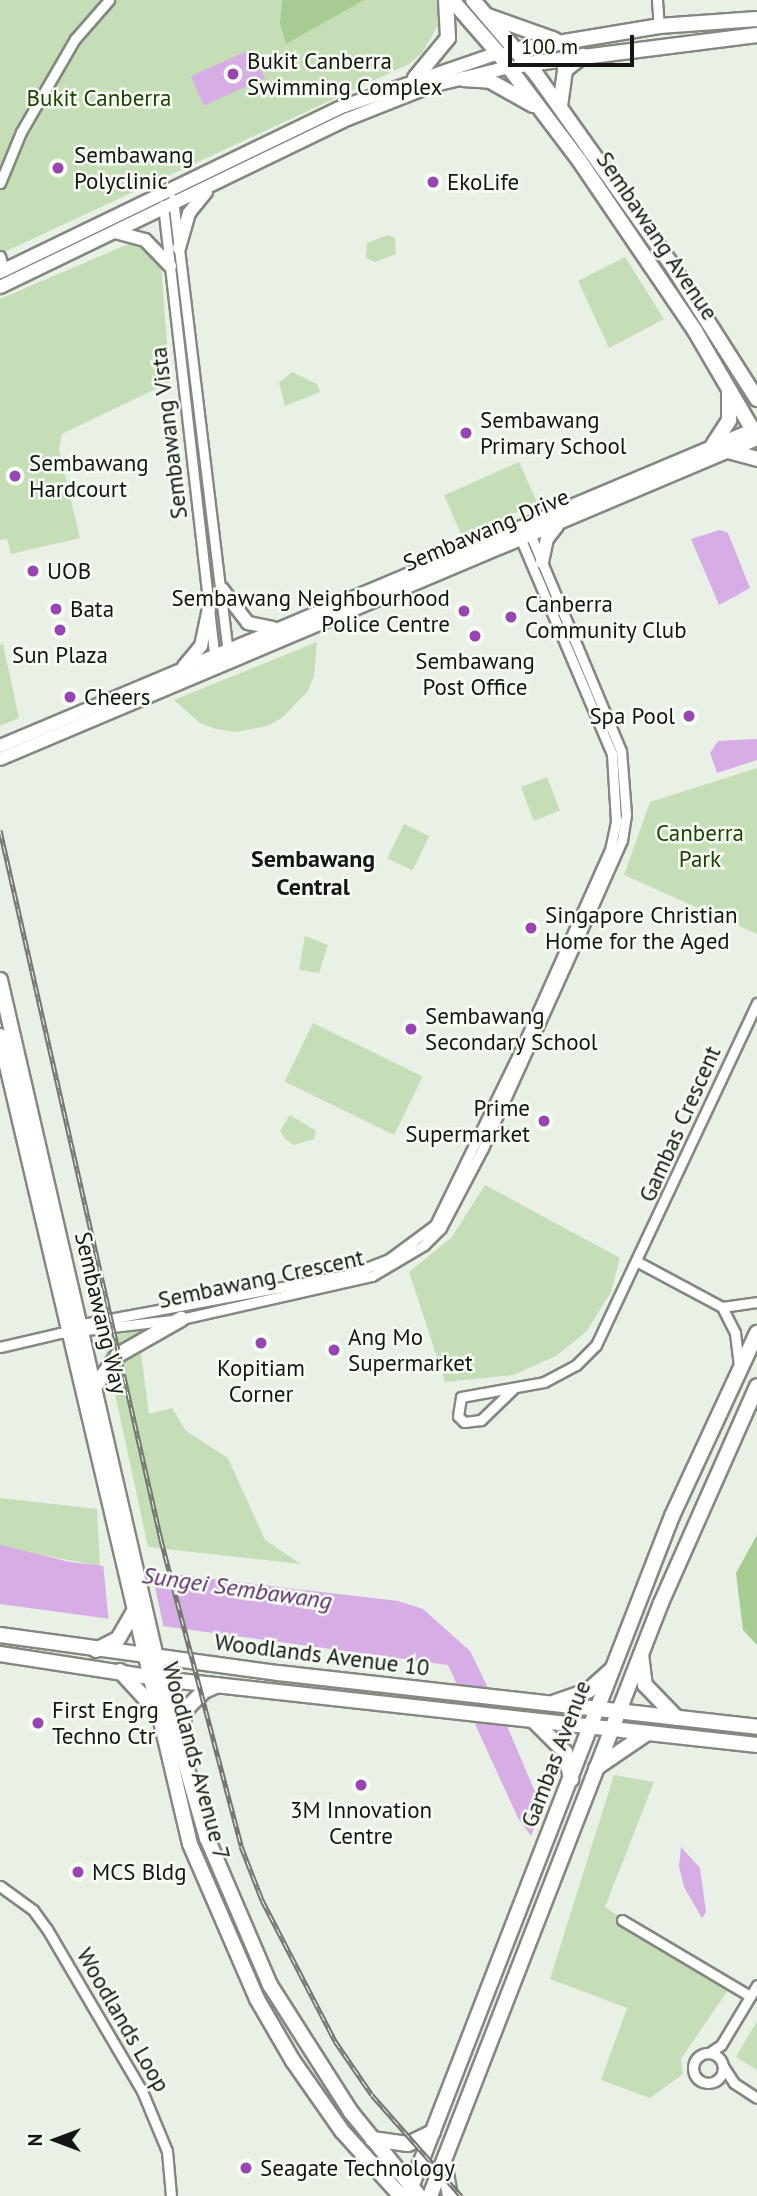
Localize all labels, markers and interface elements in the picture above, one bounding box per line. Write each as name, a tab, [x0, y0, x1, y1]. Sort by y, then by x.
scale bar	[512, 21, 638, 65]
text: 100 m	[521, 33, 578, 60]
place label: Bukit Canberra Swimming Complex	[247, 47, 442, 101]
marker: Bukit Canberra Swimming Complex	[225, 66, 241, 82]
park label: Bukit Canberra	[27, 84, 171, 112]
place label: Sembawang Polyclinic	[74, 141, 194, 195]
street label: Sembawang Avenue	[590, 146, 724, 326]
marker: Sembawang Polyclinic	[48, 158, 68, 178]
place label: EkoLife	[447, 168, 519, 196]
marker: EkoLife	[425, 174, 441, 190]
street label: Sembawang Vista	[145, 345, 193, 521]
place label: Sembawang Primary School	[480, 406, 627, 460]
marker: Sembawang Primary School	[458, 425, 474, 441]
place label: Sembawang Hardcourt	[29, 449, 149, 503]
marker: Sembawang Hardcourt	[7, 468, 23, 484]
street label: Sembawang Drive	[399, 483, 573, 577]
place label: UOB	[47, 557, 91, 585]
marker: UOB	[25, 563, 41, 579]
place label: Sembawang Neighbourhood Police Centre	[171, 584, 450, 638]
place label: Canberra Community Club	[525, 590, 687, 644]
place label: Bata	[70, 595, 114, 623]
marker: Bata	[48, 601, 64, 617]
marker: Sembawang Neighbourhood Police Centre	[456, 603, 472, 619]
marker: Canberra Community Club	[503, 609, 519, 625]
marker: Sun Plaza	[52, 622, 68, 638]
marker: Sembawang Post Office	[467, 628, 483, 644]
place label: Sun Plaza	[12, 641, 108, 669]
place label: Sembawang Post Office	[415, 647, 535, 701]
place label: Cheers	[84, 683, 150, 711]
marker: Cheers	[62, 689, 78, 705]
place label: Spa Pool	[589, 702, 675, 730]
marker: Spa Pool	[681, 708, 697, 724]
park label: Canberra Park	[656, 819, 744, 873]
district label: Sembawang Central	[251, 845, 375, 901]
place label: Singapore Christian Home for the Aged	[545, 901, 737, 955]
marker: Singapore Christian Home for the Aged	[523, 920, 539, 936]
place label: Sembawang Secondary School	[425, 1002, 598, 1056]
marker: Sembawang Secondary School	[403, 1021, 419, 1037]
street label: Gambas Crescent	[633, 1042, 727, 1206]
place label: Prime Supermarket	[405, 1094, 530, 1148]
marker: Prime Supermarket	[536, 1113, 552, 1129]
street label: Sembawang Way	[69, 1229, 133, 1397]
street label: Sembawang Crescent	[156, 1244, 366, 1314]
place label: Ang Mo Supermarket	[348, 1323, 473, 1377]
marker: Kopitiam Corner	[253, 1335, 269, 1351]
marker: Ang Mo Supermarket	[326, 1342, 342, 1358]
place label: Kopitiam Corner	[217, 1354, 305, 1408]
water label: Sungei Sembawang	[140, 1560, 334, 1616]
street label: Woodlands Avenue 10	[213, 1628, 431, 1682]
street label: Woodlands Avenue 7	[156, 1659, 236, 1863]
street label: Gambas Avenue	[515, 1676, 597, 1832]
place label: First Engrg Techno Ctr	[52, 1696, 159, 1750]
marker: First Engrg Techno Ctr	[30, 1715, 46, 1731]
marker: 3M Innovation Centre	[353, 1777, 369, 1793]
place label: 3M Innovation Centre	[290, 1796, 432, 1850]
place label: MCS Bldg	[92, 1858, 187, 1886]
marker: MCS Bldg	[70, 1864, 86, 1880]
street label: Woodlands Loop	[71, 1943, 175, 2097]
north arrow	[21, 2105, 91, 2175]
text: N	[23, 2134, 47, 2146]
place label: Seagate Technology	[260, 2154, 456, 2182]
marker: Seagate Technology	[238, 2160, 254, 2176]

